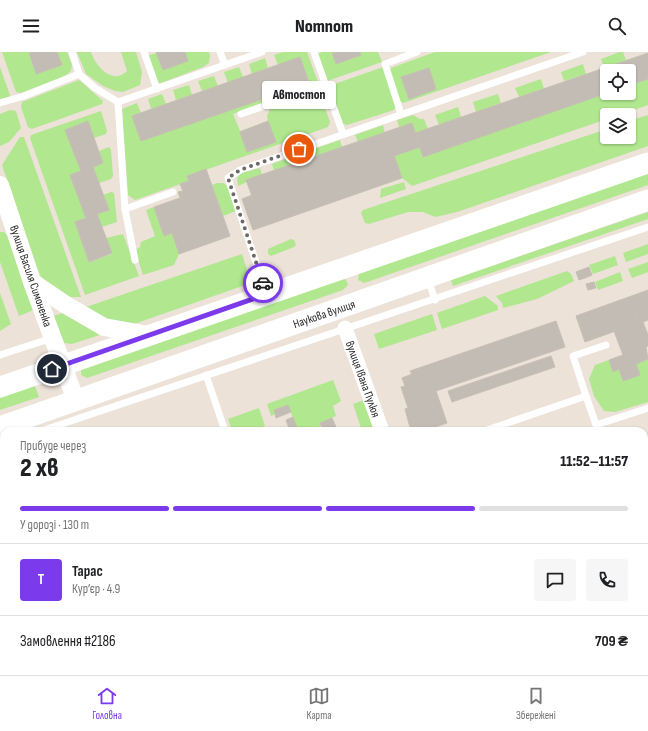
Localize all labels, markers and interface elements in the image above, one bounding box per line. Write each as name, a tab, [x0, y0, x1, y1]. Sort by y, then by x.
icon: menu	[20, 15, 42, 37]
icon: search	[606, 15, 628, 37]
text: Nomnom	[295, 16, 353, 37]
map controls	[600, 64, 636, 144]
button: locate	[600, 64, 636, 100]
callout: Автостоп	[262, 81, 336, 109]
text: Автостоп	[273, 87, 325, 103]
button: layers	[600, 108, 636, 144]
pin	[282, 132, 316, 166]
icon: bag	[288, 138, 310, 160]
street label: вулиця Василя Симоненка	[6, 223, 55, 329]
courier	[243, 263, 283, 303]
icon: car	[252, 272, 274, 294]
street label: Наукова вулиця	[291, 297, 357, 332]
street label: вулиця Івана Пулюя	[342, 339, 383, 420]
pin	[35, 352, 69, 386]
icon: home	[41, 358, 63, 380]
text: Прибуде через	[20, 438, 86, 454]
text: 11:52–11:57	[560, 452, 628, 471]
text: 2 хв	[20, 453, 59, 484]
text: У дорозі · 130 m	[20, 517, 89, 533]
button: chat	[534, 559, 576, 601]
button: phone	[586, 559, 628, 601]
text: Тарас	[72, 562, 103, 581]
text: Т	[38, 570, 44, 589]
text: Кур’єр · 4.9	[72, 581, 120, 597]
text: Замовлення #2186	[20, 632, 116, 651]
text: 709 ₴	[595, 632, 628, 651]
tab: Головна	[92, 685, 122, 722]
tab: Карта	[306, 685, 331, 722]
tab: Збережені	[516, 685, 556, 722]

